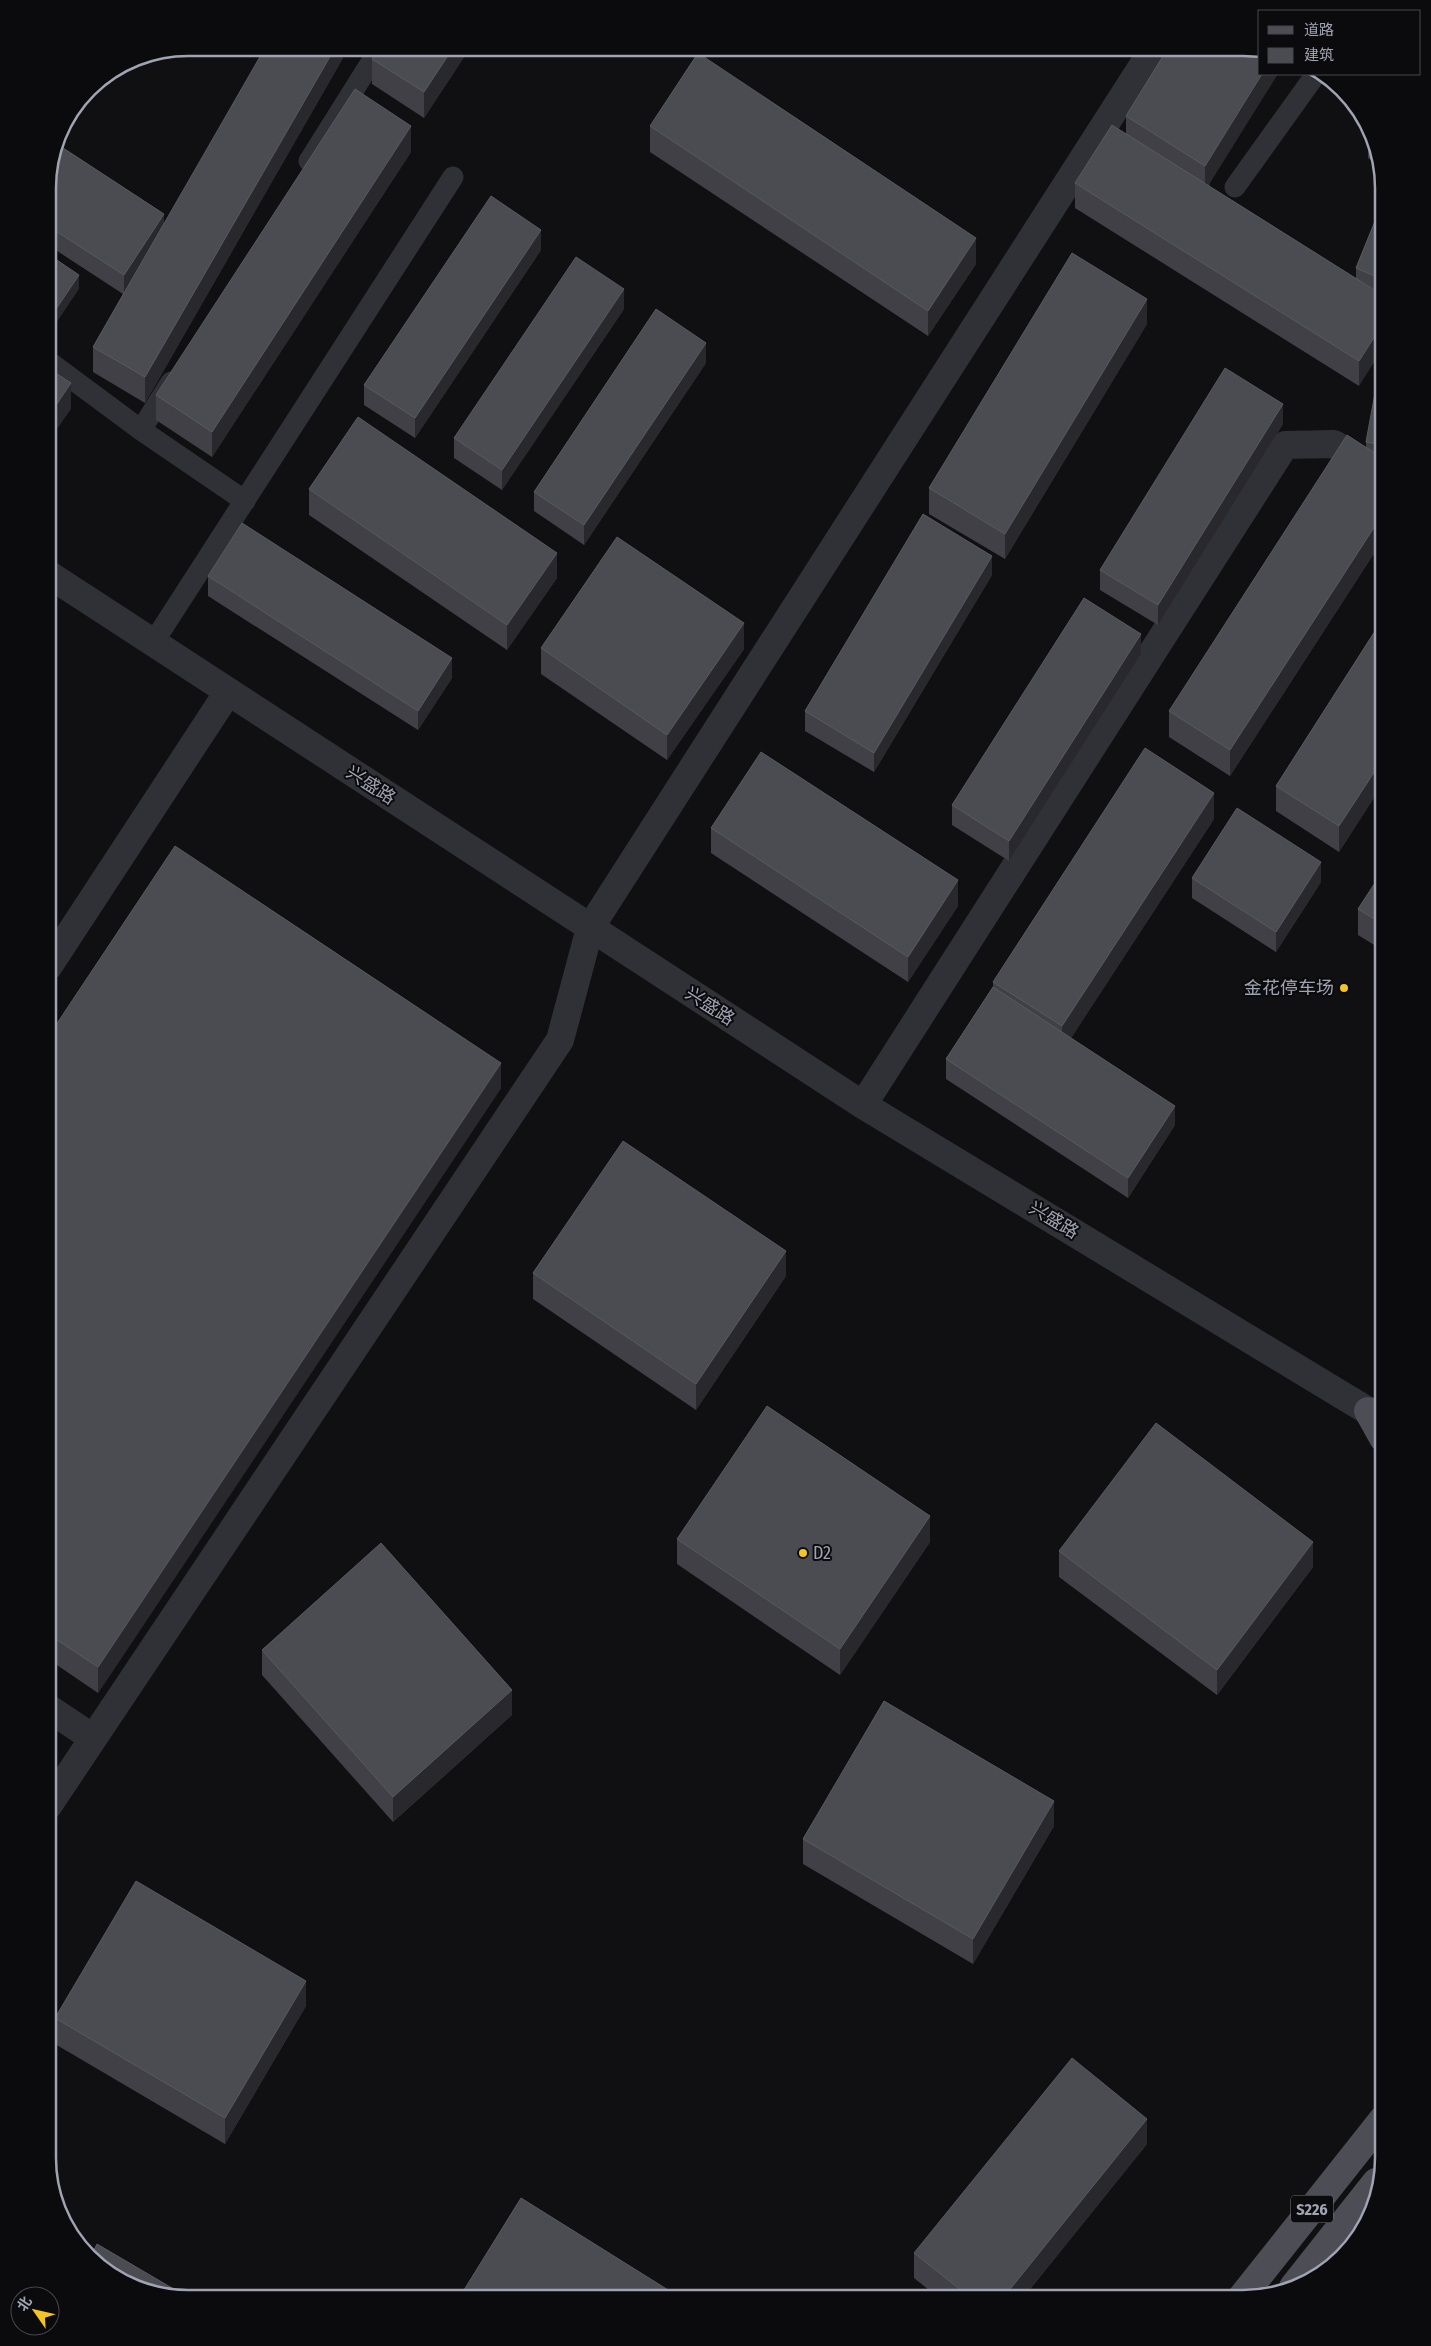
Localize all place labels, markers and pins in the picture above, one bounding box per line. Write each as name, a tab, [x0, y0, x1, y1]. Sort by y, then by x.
place label: 金花停车场	[1244, 977, 1334, 999]
marker: 金花停车场	[1338, 982, 1350, 994]
place label: D2	[813, 1542, 831, 1564]
marker: D2	[797, 1547, 809, 1559]

